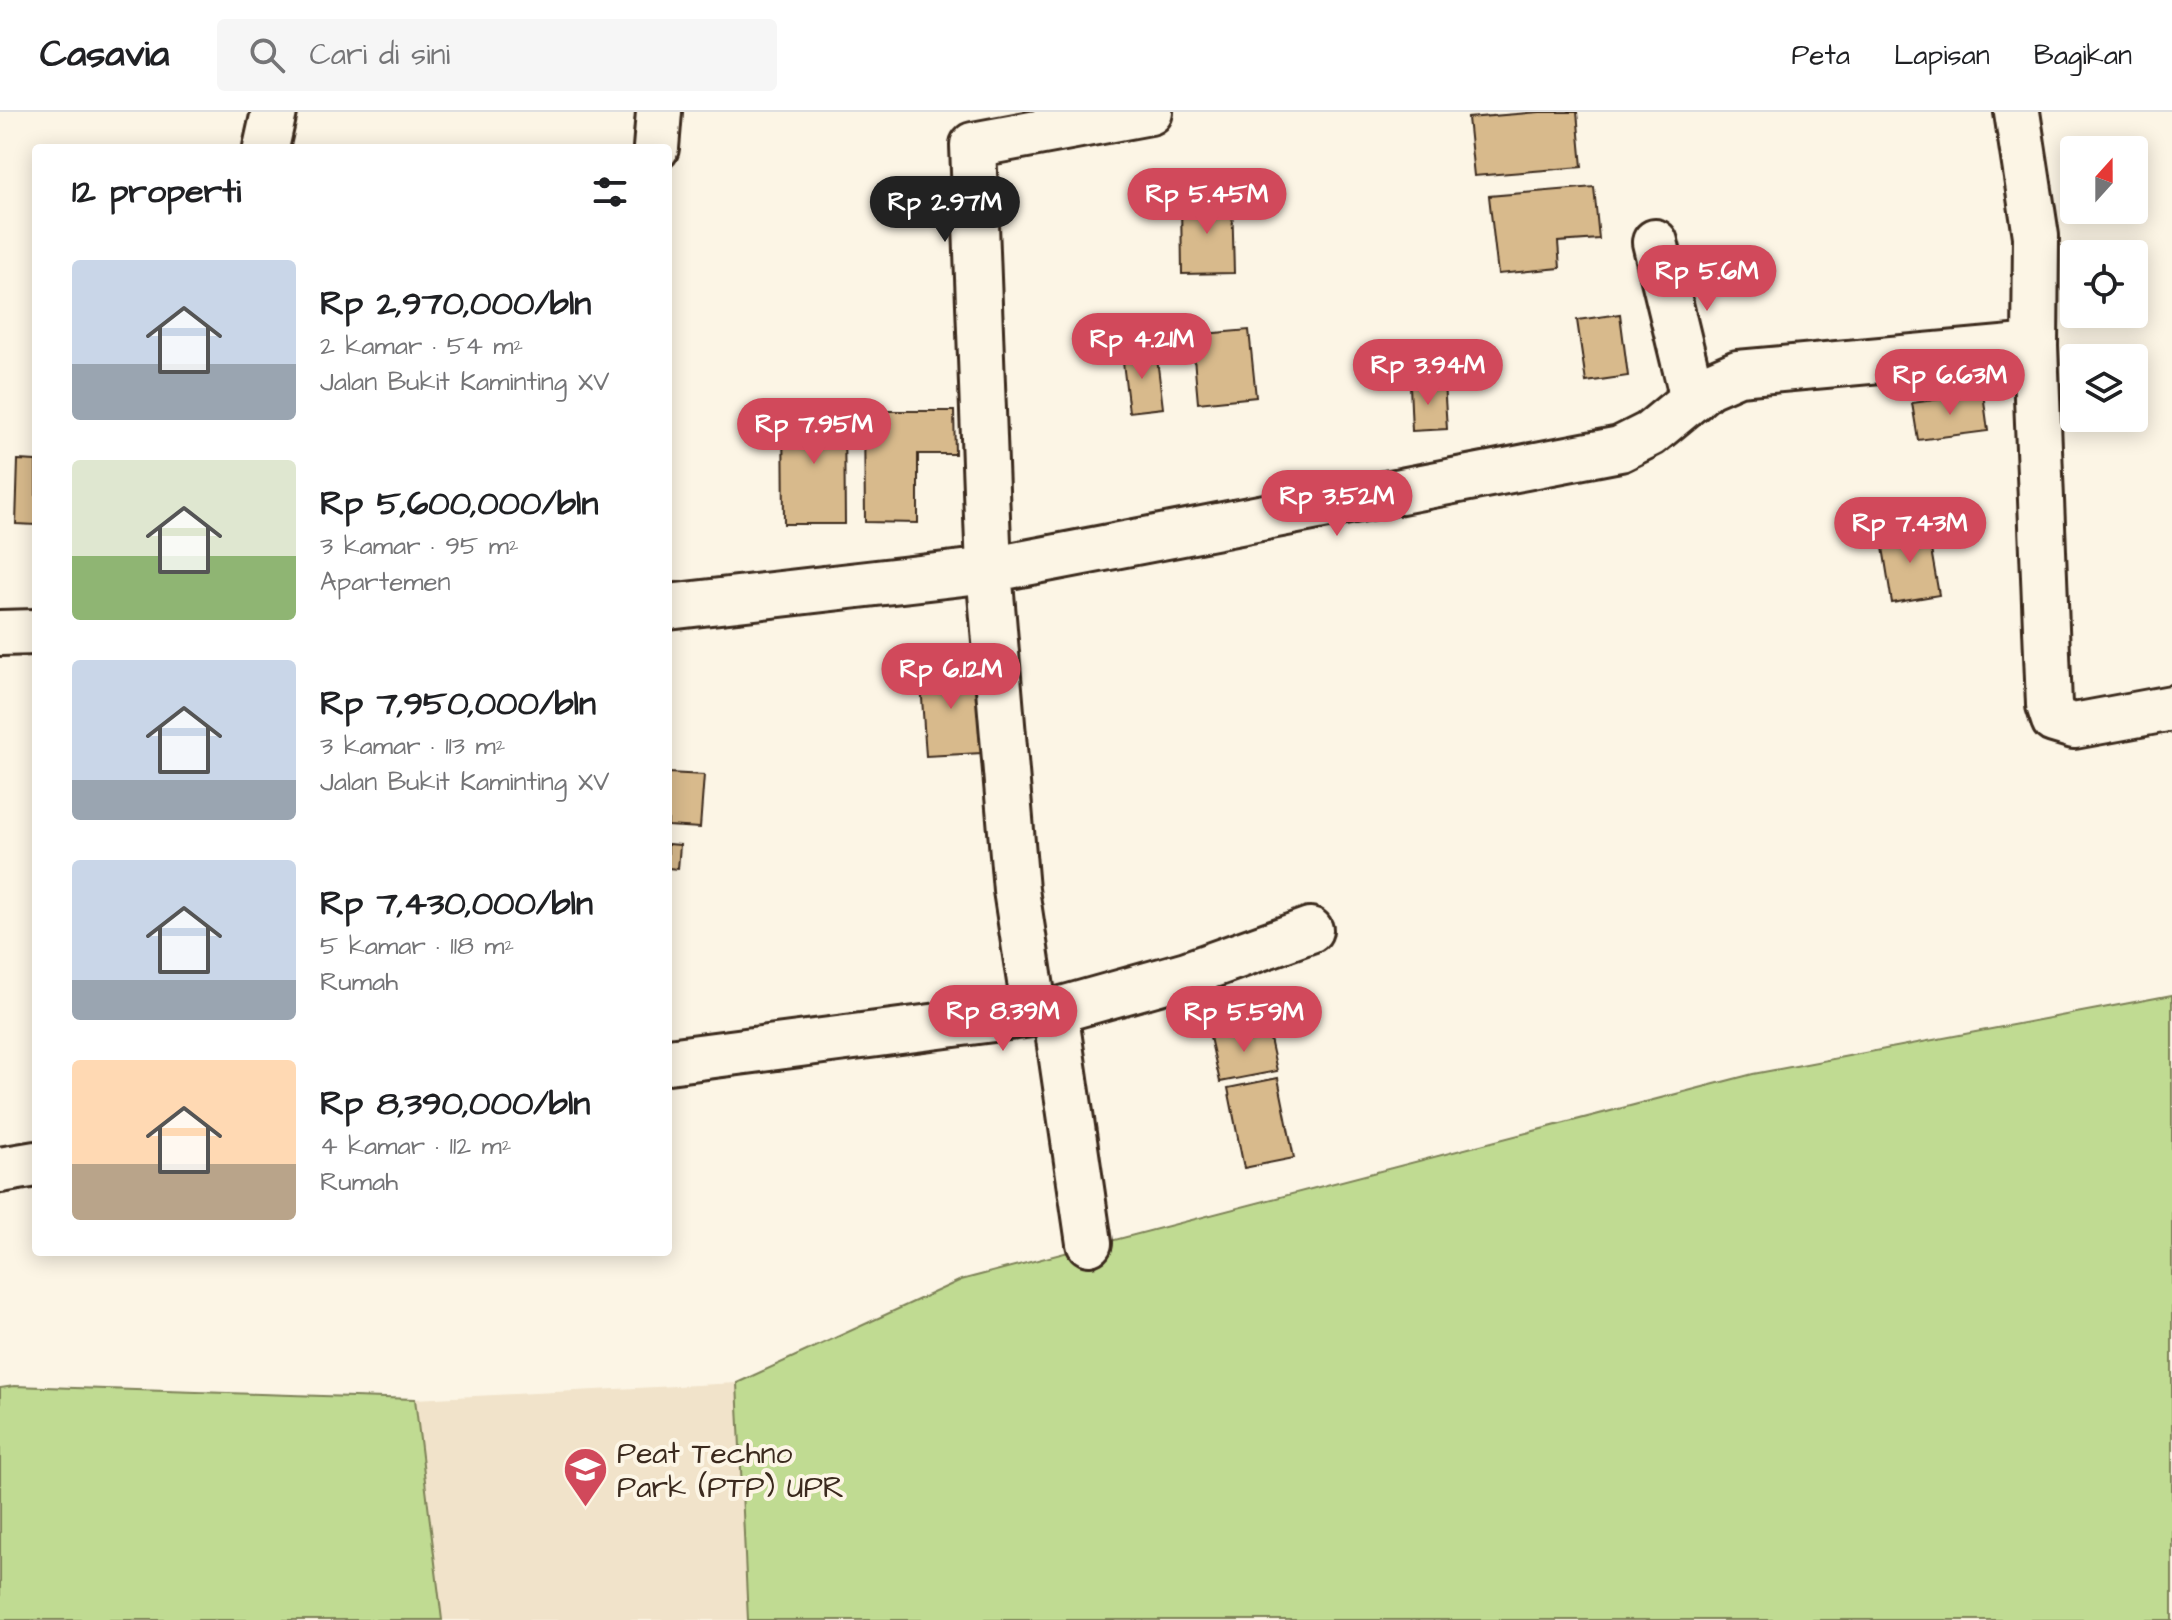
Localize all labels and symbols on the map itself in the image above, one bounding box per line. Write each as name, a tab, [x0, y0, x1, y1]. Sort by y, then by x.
north arrow	[2060, 136, 2148, 224]
pin: Rp 5.45M	[1124, 168, 1290, 236]
pin: Rp 2.97M	[862, 176, 1028, 244]
pin: Rp 5.6M	[1633, 245, 1781, 313]
pin: Rp 4.21M	[1059, 313, 1225, 381]
pin: Rp 3.94M	[1345, 339, 1511, 407]
pin: Rp 6.63M	[1867, 349, 2033, 417]
pin: Rp 7.95M	[731, 398, 897, 466]
pin: Rp 3.52M	[1254, 470, 1420, 538]
pin: Rp 7.43M	[1827, 497, 1993, 565]
pin: Rp 6.12M	[868, 643, 1034, 711]
pin: Rp 8.39M	[920, 985, 1086, 1053]
pin: Rp 5.59M	[1161, 986, 1327, 1054]
place label: Peat Techno Park (PTP) UPR	[617, 1433, 844, 1509]
school or university icon: Peat Techno Park (PTP) UPR	[562, 1446, 610, 1509]

